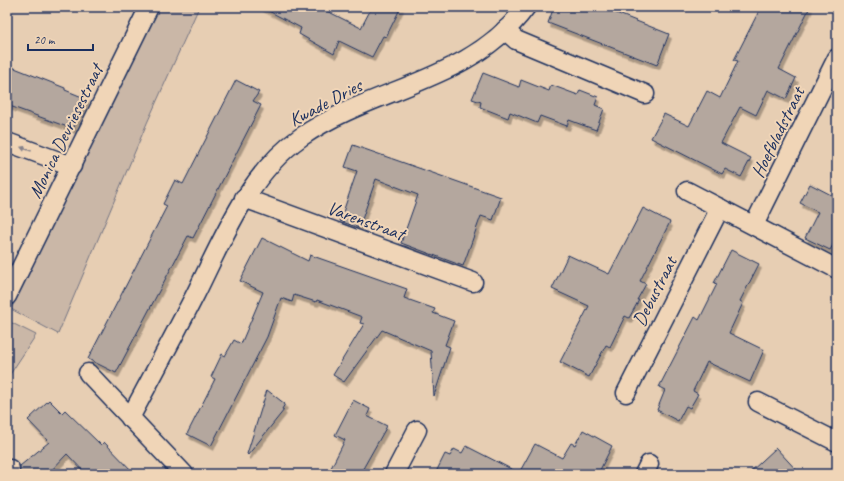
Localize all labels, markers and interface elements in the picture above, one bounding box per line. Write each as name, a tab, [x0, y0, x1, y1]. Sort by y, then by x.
scale bar	[28, 26, 93, 52]
text: 20 m	[34, 32, 56, 48]
street label: Monica Devriesestraat	[23, 58, 110, 202]
street label: Kwade Dries	[285, 73, 368, 132]
street label: Hoefbladstraat	[746, 82, 811, 182]
one-way arrow	[20, 146, 32, 152]
street label: Varenstraat	[324, 196, 410, 247]
street label: Debustraat	[627, 251, 683, 330]

